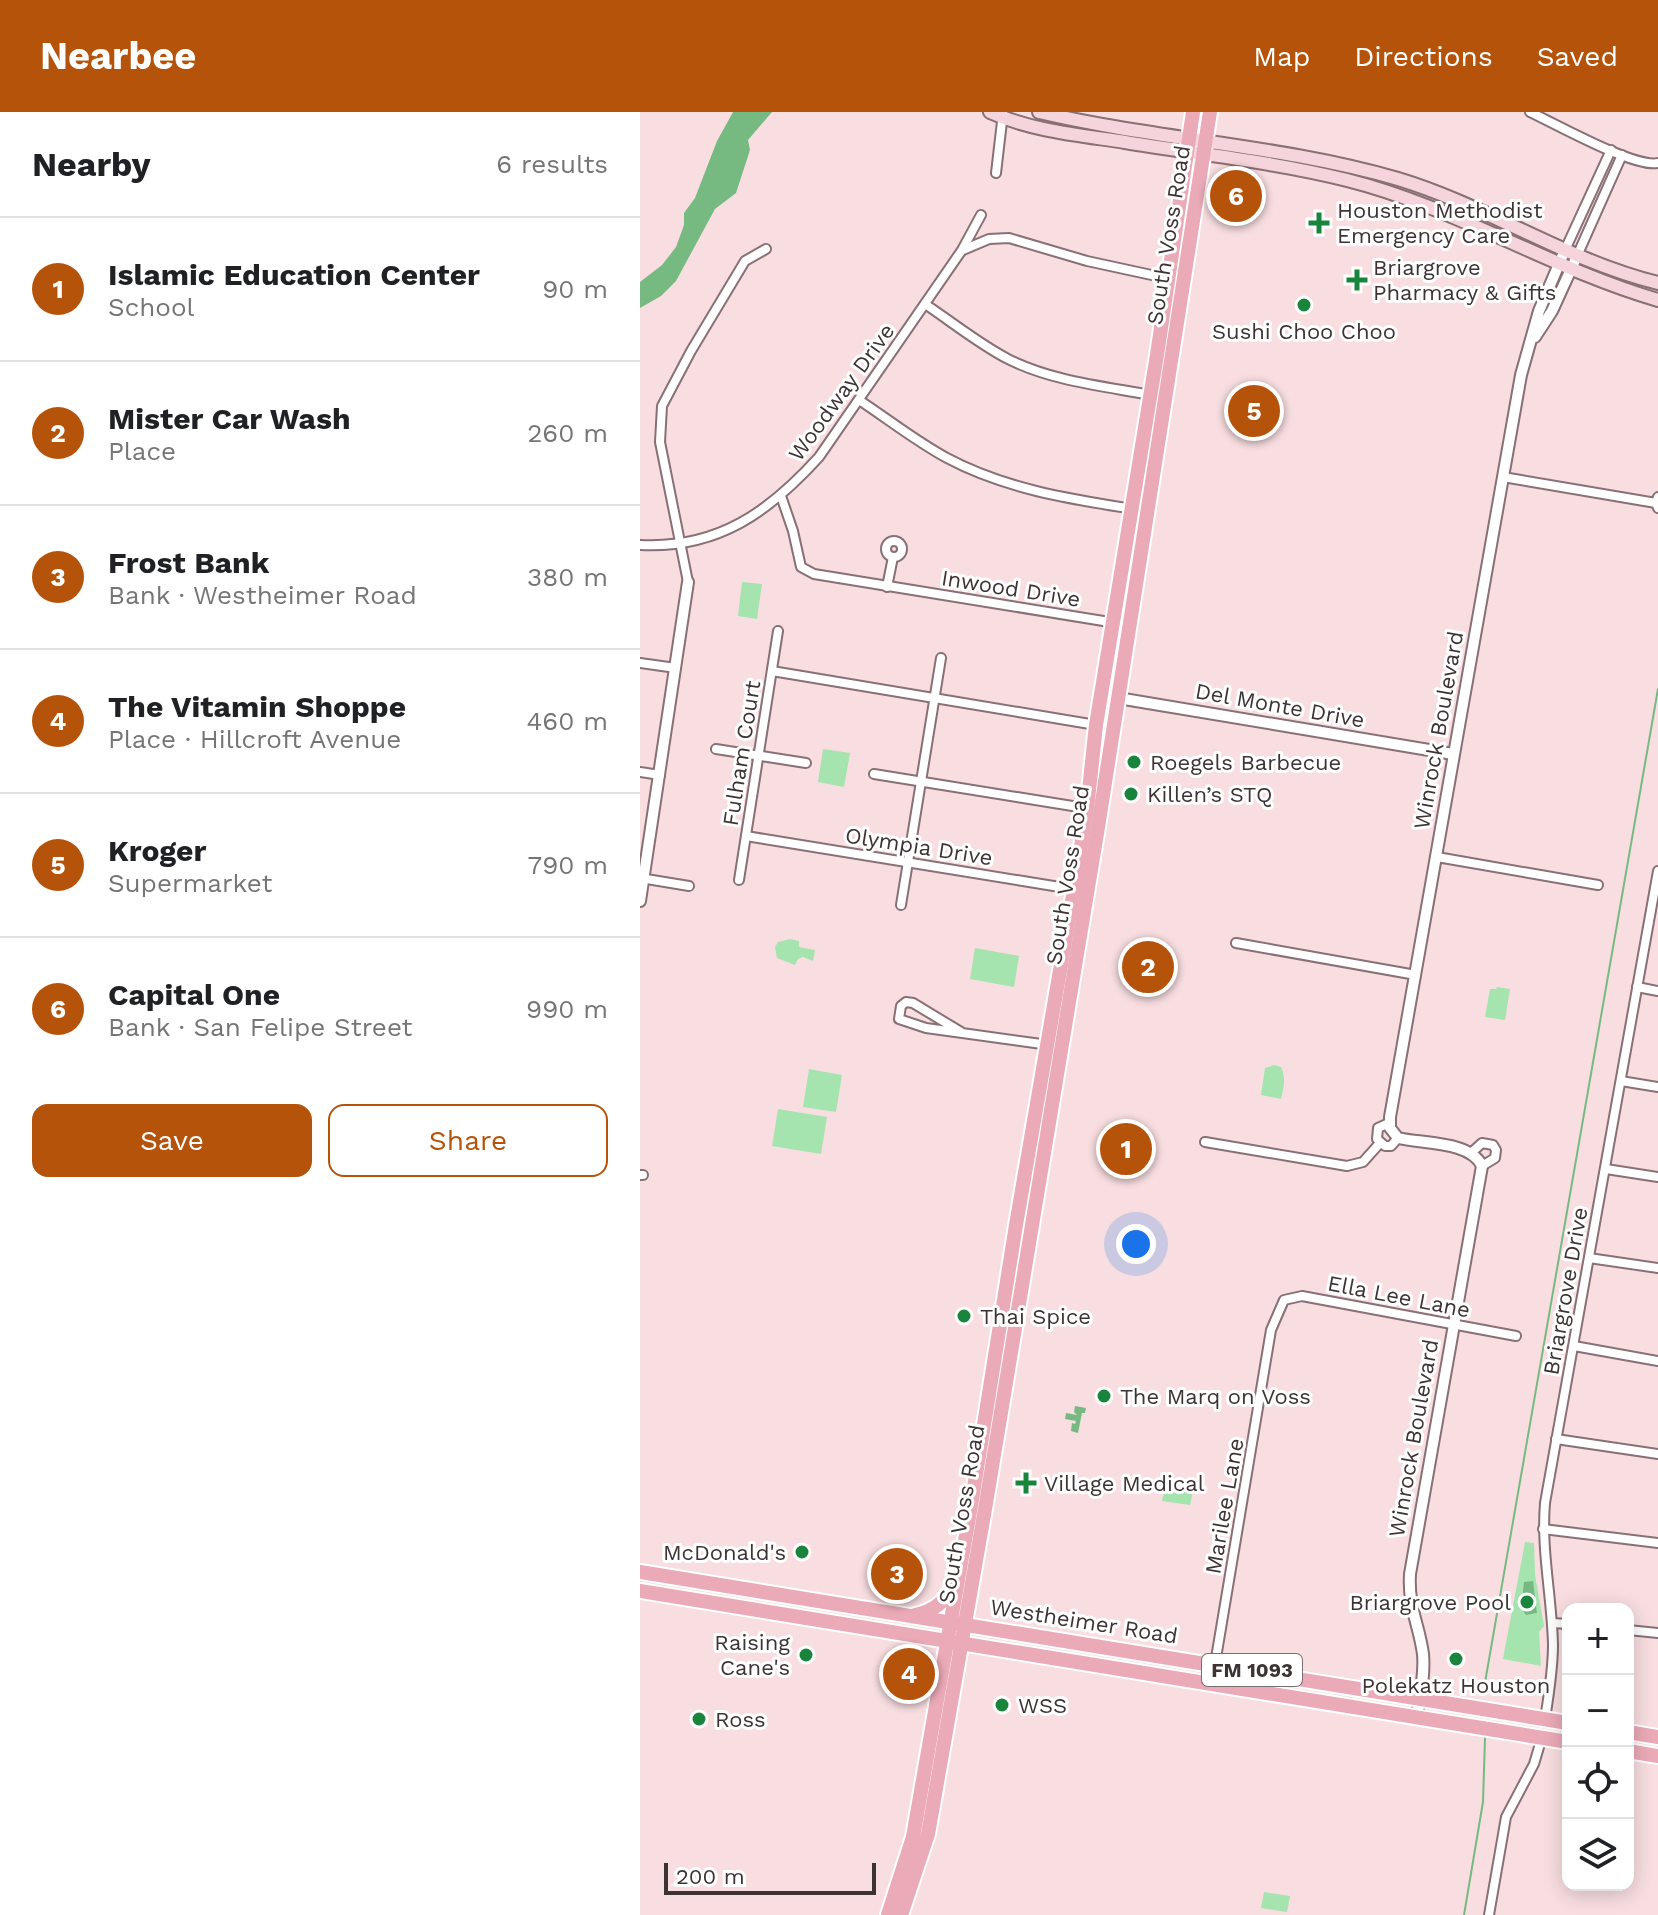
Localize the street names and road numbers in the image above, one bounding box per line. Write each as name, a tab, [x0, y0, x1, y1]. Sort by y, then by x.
street label: South Voss Road	[1142, 144, 1195, 327]
street label: Woodway Drive	[783, 319, 900, 466]
street label: Inwood Drive	[940, 565, 1082, 612]
street label: Winrock Boulevard	[1409, 629, 1468, 831]
street label: Del Monte Drive	[1193, 678, 1367, 733]
street label: Fulham Court	[718, 679, 765, 828]
street label: South Voss Road	[1041, 784, 1094, 967]
street label: Olympia Drive	[843, 823, 994, 870]
street label: Briargrove Drive	[1538, 1205, 1593, 1377]
street label: Ella Lee Lane	[1326, 1270, 1472, 1323]
street label: Winrock Boulevard	[1384, 1337, 1443, 1539]
street label: South Voss Road	[933, 1423, 990, 1606]
street label: Marilee Lane	[1200, 1436, 1249, 1576]
street label: Westheimer Road	[988, 1594, 1179, 1649]
road number: FM 1093	[1202, 1654, 1302, 1686]

